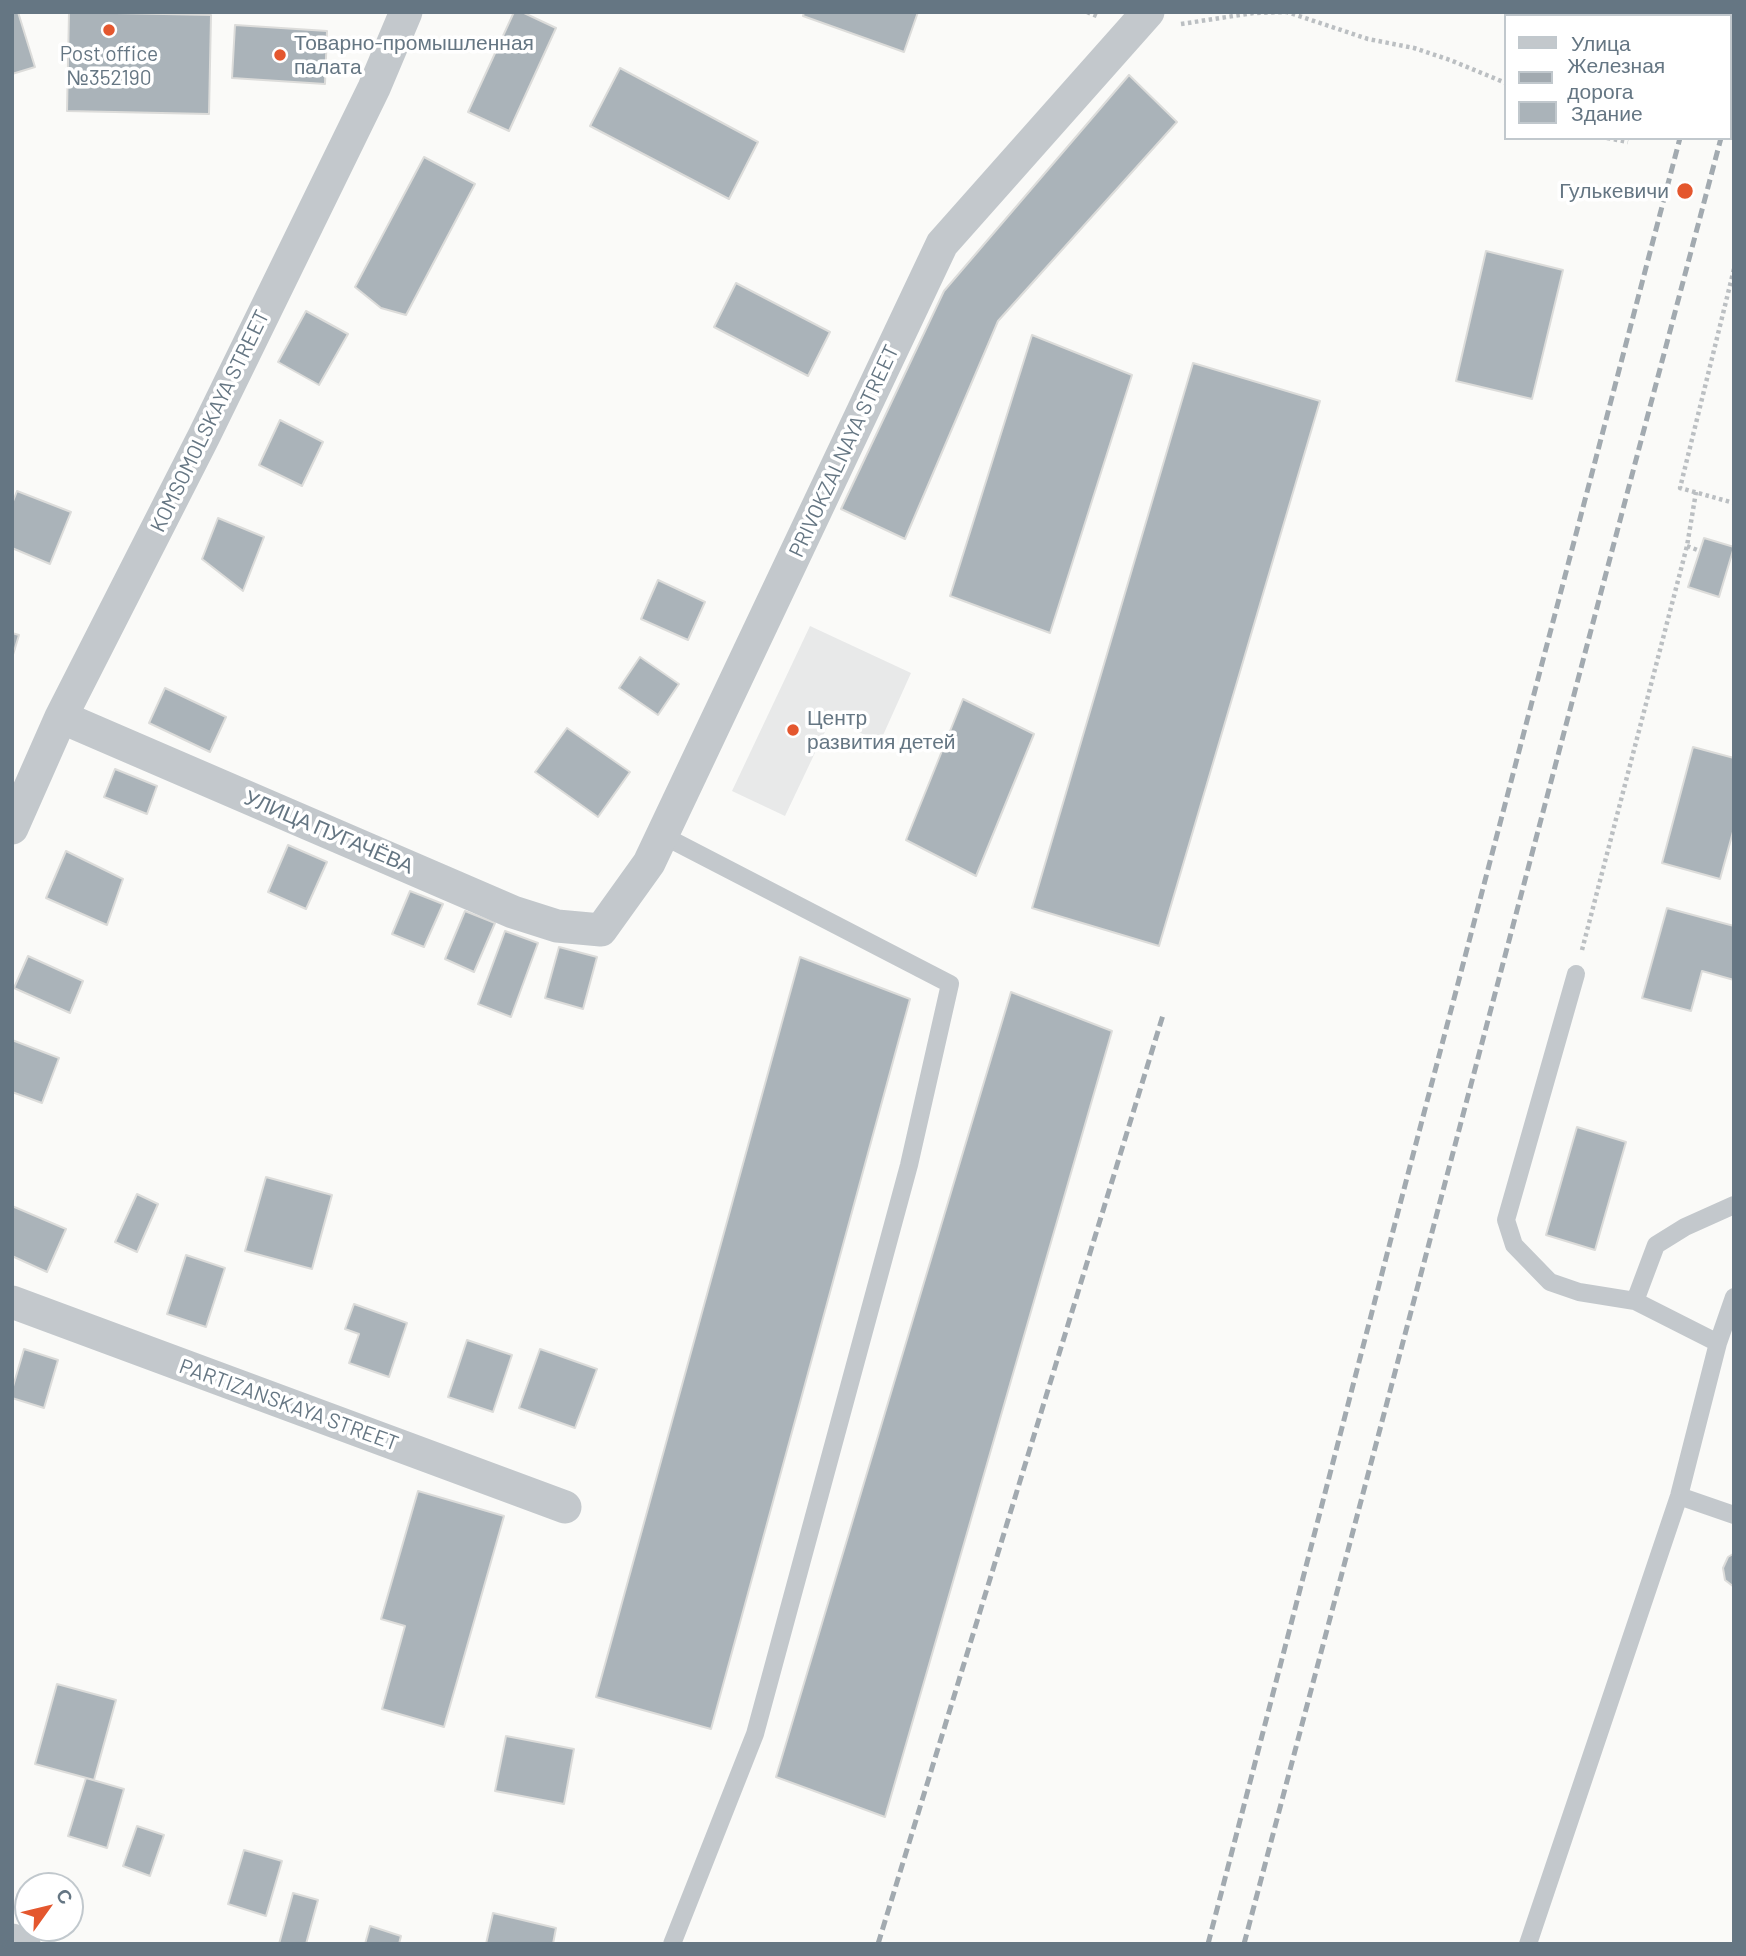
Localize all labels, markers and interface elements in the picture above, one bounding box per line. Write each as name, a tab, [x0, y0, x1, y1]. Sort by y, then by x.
legend	[1504, 14, 1732, 140]
marker: Post office №352190	[101, 22, 117, 38]
place label: Товарно-промышленная палата	[294, 30, 534, 80]
text: Улица	[1571, 30, 1631, 55]
place label: Post office №352190	[60, 41, 158, 91]
marker: Товарно-промышленная палата	[272, 47, 288, 63]
text: Железная дорога	[1567, 52, 1665, 103]
text: Здание	[1571, 100, 1643, 125]
place label: Гулькевичи	[1559, 178, 1669, 204]
marker: Гулькевичи	[1675, 181, 1695, 201]
street label: KOMSOMOLSKAYA STREET	[145, 306, 275, 536]
street label: PRIVOKZALNAYA STREET	[784, 341, 904, 561]
place label: Центр развития детей	[807, 705, 956, 755]
marker: Центр развития детей	[785, 722, 801, 738]
street label: УЛИЦА ПУГАЧЁВА	[241, 785, 417, 879]
street label: PARTIZANSKAYA STREET	[176, 1354, 402, 1456]
north arrow	[14, 1872, 84, 1942]
text: С	[52, 1884, 79, 1908]

